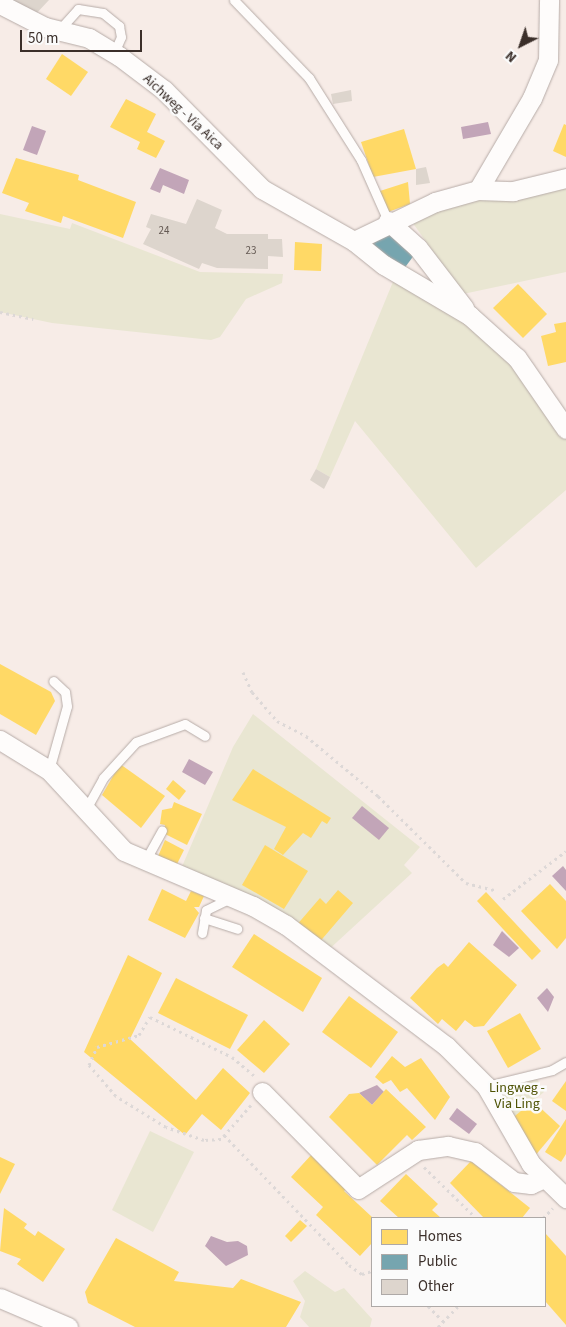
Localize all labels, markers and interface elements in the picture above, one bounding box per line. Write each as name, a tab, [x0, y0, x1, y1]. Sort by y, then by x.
scale bar	[22, 20, 145, 52]
north arrow	[496, 20, 546, 70]
text: 50 m	[28, 28, 58, 49]
text: N	[501, 46, 521, 67]
street label: Aichweg - Via Aica	[139, 70, 227, 154]
house number: 24	[159, 224, 169, 238]
house number: 23	[246, 244, 256, 258]
park label: Lingweg - Via Ling	[489, 1080, 545, 1112]
legend	[371, 1217, 546, 1307]
text: Homes	[418, 1226, 462, 1247]
text: Public	[418, 1251, 457, 1272]
text: Other	[418, 1276, 454, 1297]

